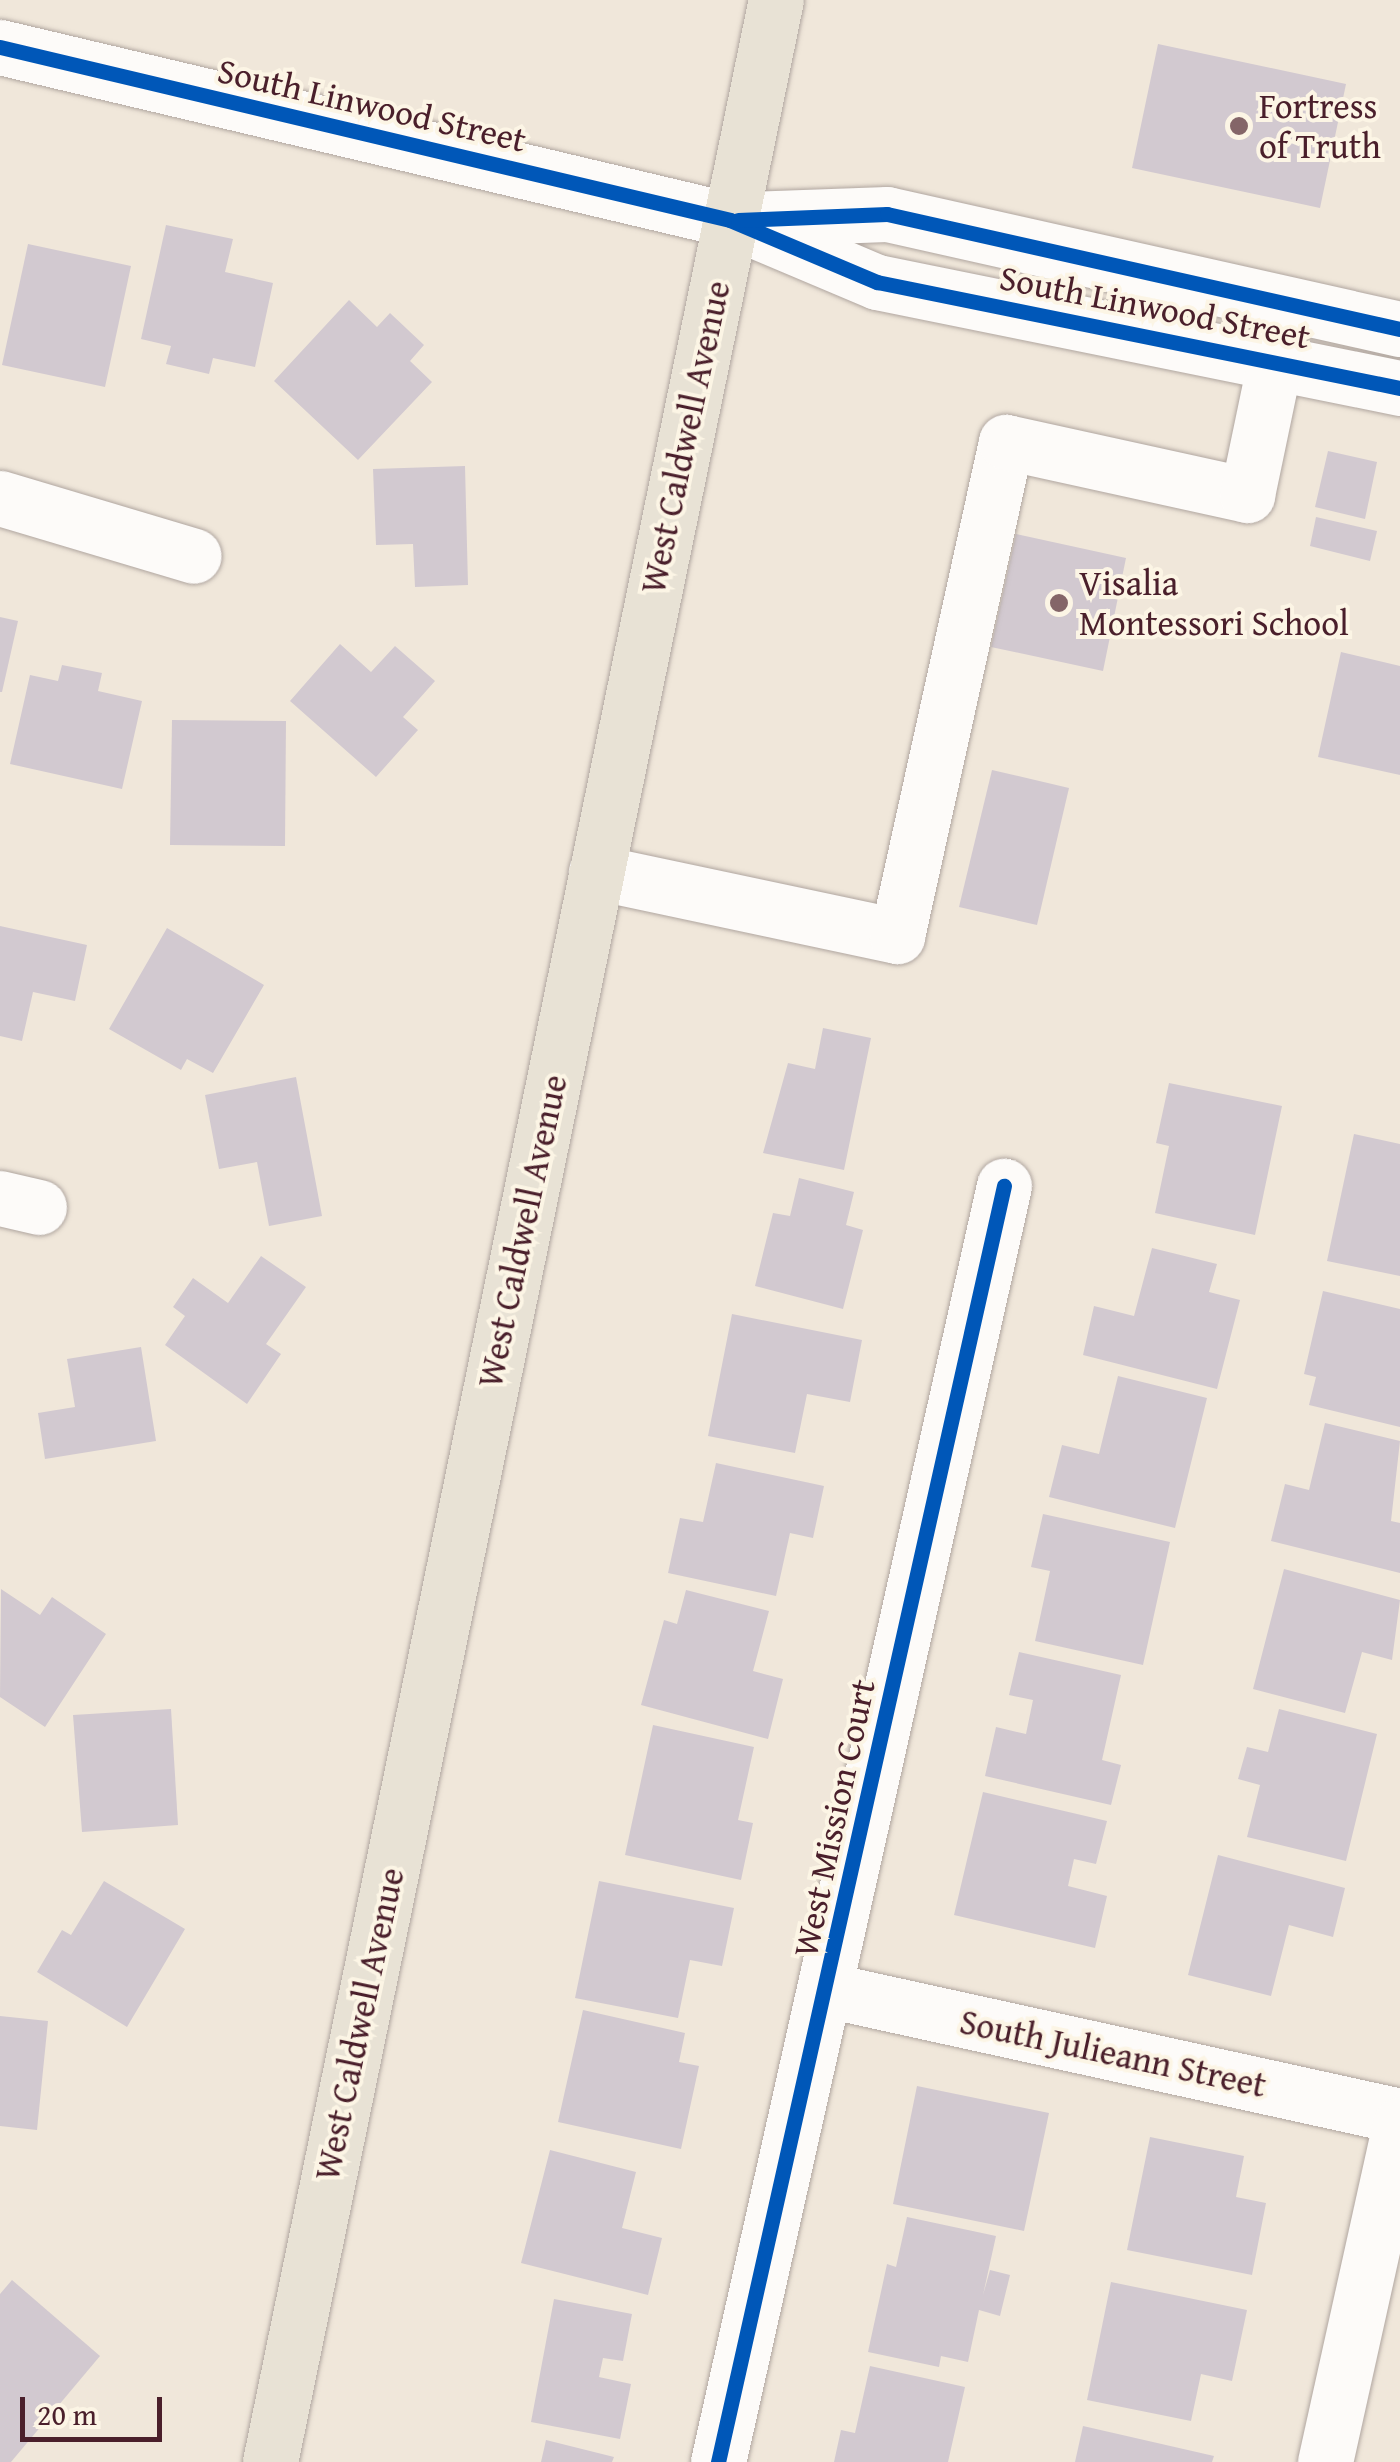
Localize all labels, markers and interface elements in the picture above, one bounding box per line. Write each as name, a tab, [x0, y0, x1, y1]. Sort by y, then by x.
street label: South Linwood Street	[214, 49, 530, 161]
place label: Fortress of Truth	[1259, 85, 1381, 167]
marker: Fortress of Truth	[1228, 115, 1250, 137]
street label: South Linwood Street	[996, 256, 1314, 358]
street label: West Caldwell Avenue	[631, 277, 739, 597]
place label: Visalia Montessori School	[1079, 562, 1349, 644]
marker: Visalia Montessori School	[1048, 592, 1070, 614]
street label: West Caldwell Avenue	[468, 1071, 576, 1391]
street label: West Mission Court	[784, 1675, 884, 1961]
street label: West Caldwell Avenue	[305, 1864, 413, 2184]
street label: South Julieann Street	[956, 2000, 1270, 2106]
scale bar	[25, 2377, 168, 2439]
text: 20 m	[37, 2392, 97, 2436]

